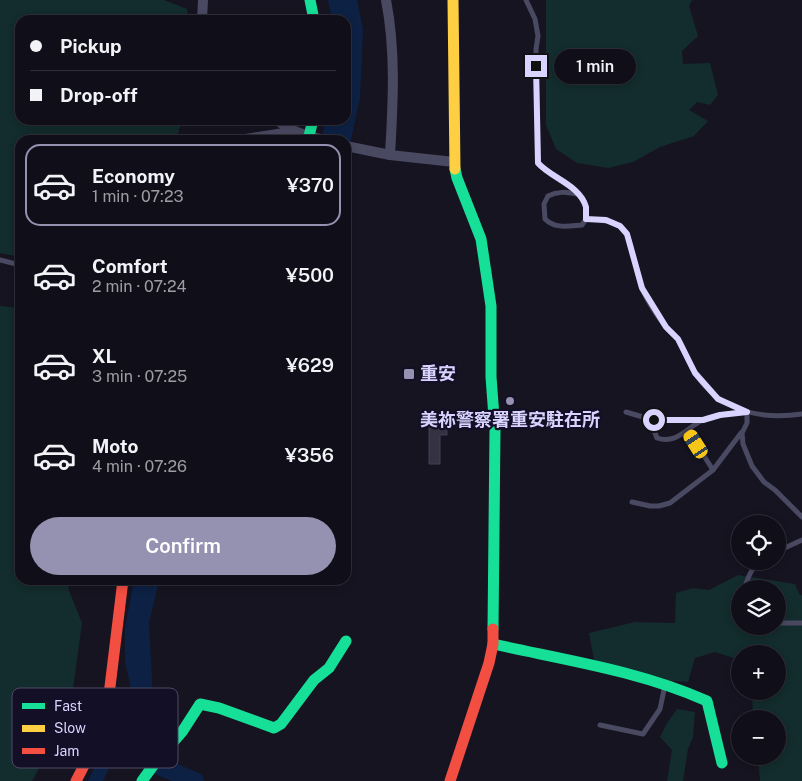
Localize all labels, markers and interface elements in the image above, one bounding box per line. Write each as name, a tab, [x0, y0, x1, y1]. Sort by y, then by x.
text: Pickup	[60, 35, 122, 57]
callout: 1 min	[554, 48, 636, 84]
route end	[525, 55, 547, 77]
text: 1 min	[576, 57, 614, 76]
text: Drop-off	[60, 84, 137, 106]
icon: car	[32, 163, 77, 208]
text: Economy	[92, 165, 175, 187]
text: ¥370	[287, 174, 334, 196]
text: 1 min · 07:23	[92, 187, 184, 206]
icon: car	[32, 253, 77, 298]
text: Comfort	[92, 255, 168, 277]
text: ¥500	[286, 264, 334, 286]
text: 2 min · 07:24	[92, 277, 187, 296]
icon: car	[32, 343, 77, 388]
text: XL	[92, 345, 117, 367]
text: ¥629	[286, 354, 334, 376]
place label: 重安	[420, 363, 456, 384]
text: 3 min · 07:25	[92, 367, 187, 386]
marker: 重安	[402, 367, 416, 381]
marker: 美祢警察署重安駐在所	[504, 395, 516, 407]
place label: 美祢警察署重安駐在所	[420, 409, 600, 430]
route start	[643, 409, 665, 431]
car	[681, 427, 710, 461]
icon: car	[32, 433, 77, 478]
text: Moto	[92, 435, 138, 457]
text: ¥356	[285, 444, 334, 466]
text: 4 min · 07:26	[92, 457, 187, 476]
map controls	[731, 515, 786, 765]
button: locate	[731, 515, 786, 570]
button: Confirm	[30, 517, 336, 575]
button: layers	[731, 580, 786, 635]
button: +	[731, 645, 786, 700]
legend	[12, 688, 178, 768]
text: Fast	[54, 698, 82, 714]
button: −	[731, 710, 786, 765]
text: Slow	[54, 720, 86, 736]
text: Jam	[54, 743, 79, 759]

